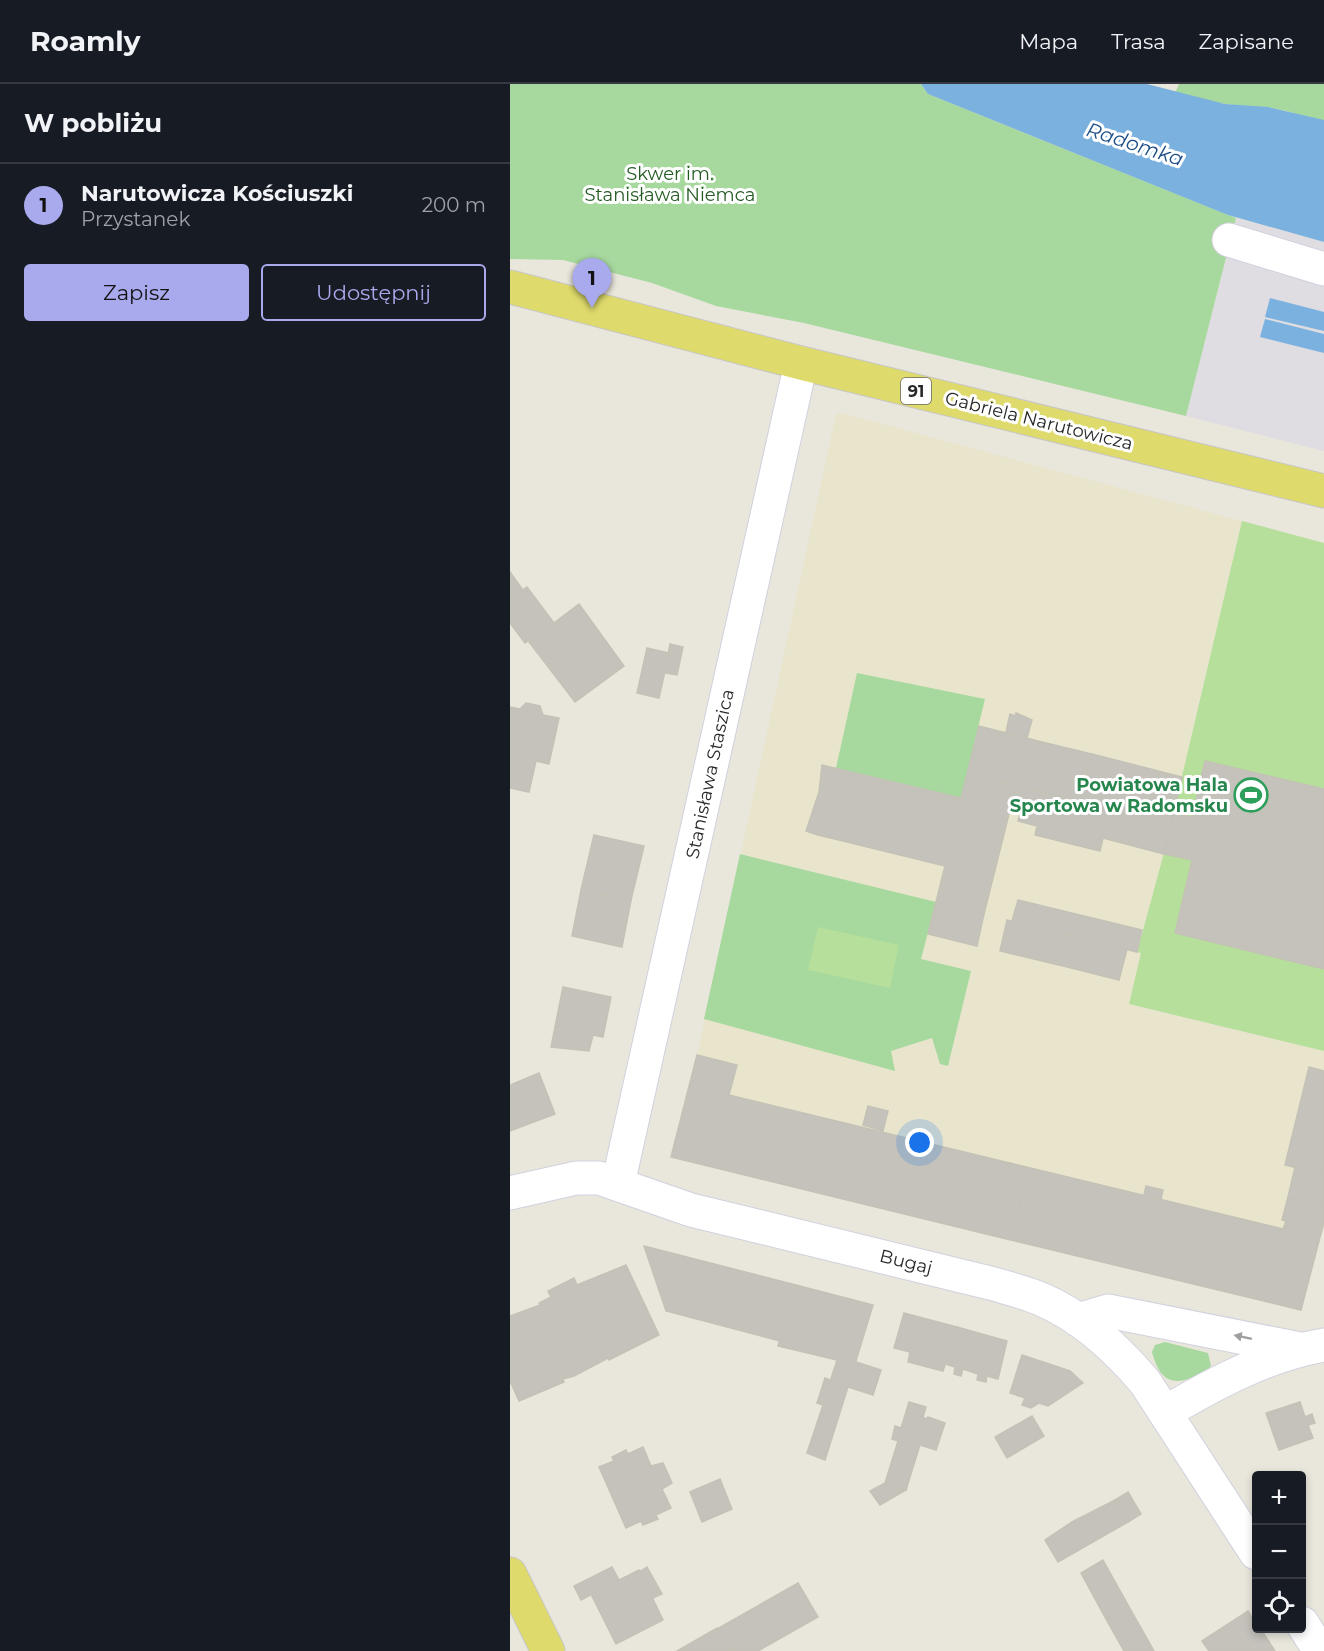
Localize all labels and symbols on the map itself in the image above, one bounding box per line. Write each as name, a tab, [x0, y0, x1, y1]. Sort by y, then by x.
water label: Radomka	[1084, 117, 1186, 171]
park label: Skwer im. Stanisława Niemca	[585, 163, 755, 206]
pin: 1	[572, 258, 611, 308]
road number: 91	[901, 378, 931, 404]
street label: Gabriela Narutowicza	[943, 387, 1135, 455]
street label: Stanisława Staszica	[681, 687, 739, 861]
place label: Powiatowa Hala Sportowa w Radomsku	[1010, 774, 1228, 817]
sports icon: Powiatowa Hala Sportowa w Radomsku	[1233, 777, 1269, 813]
your location	[905, 1128, 934, 1157]
street label: Bugaj	[877, 1245, 935, 1279]
one-way arrow	[1233, 1332, 1252, 1341]

